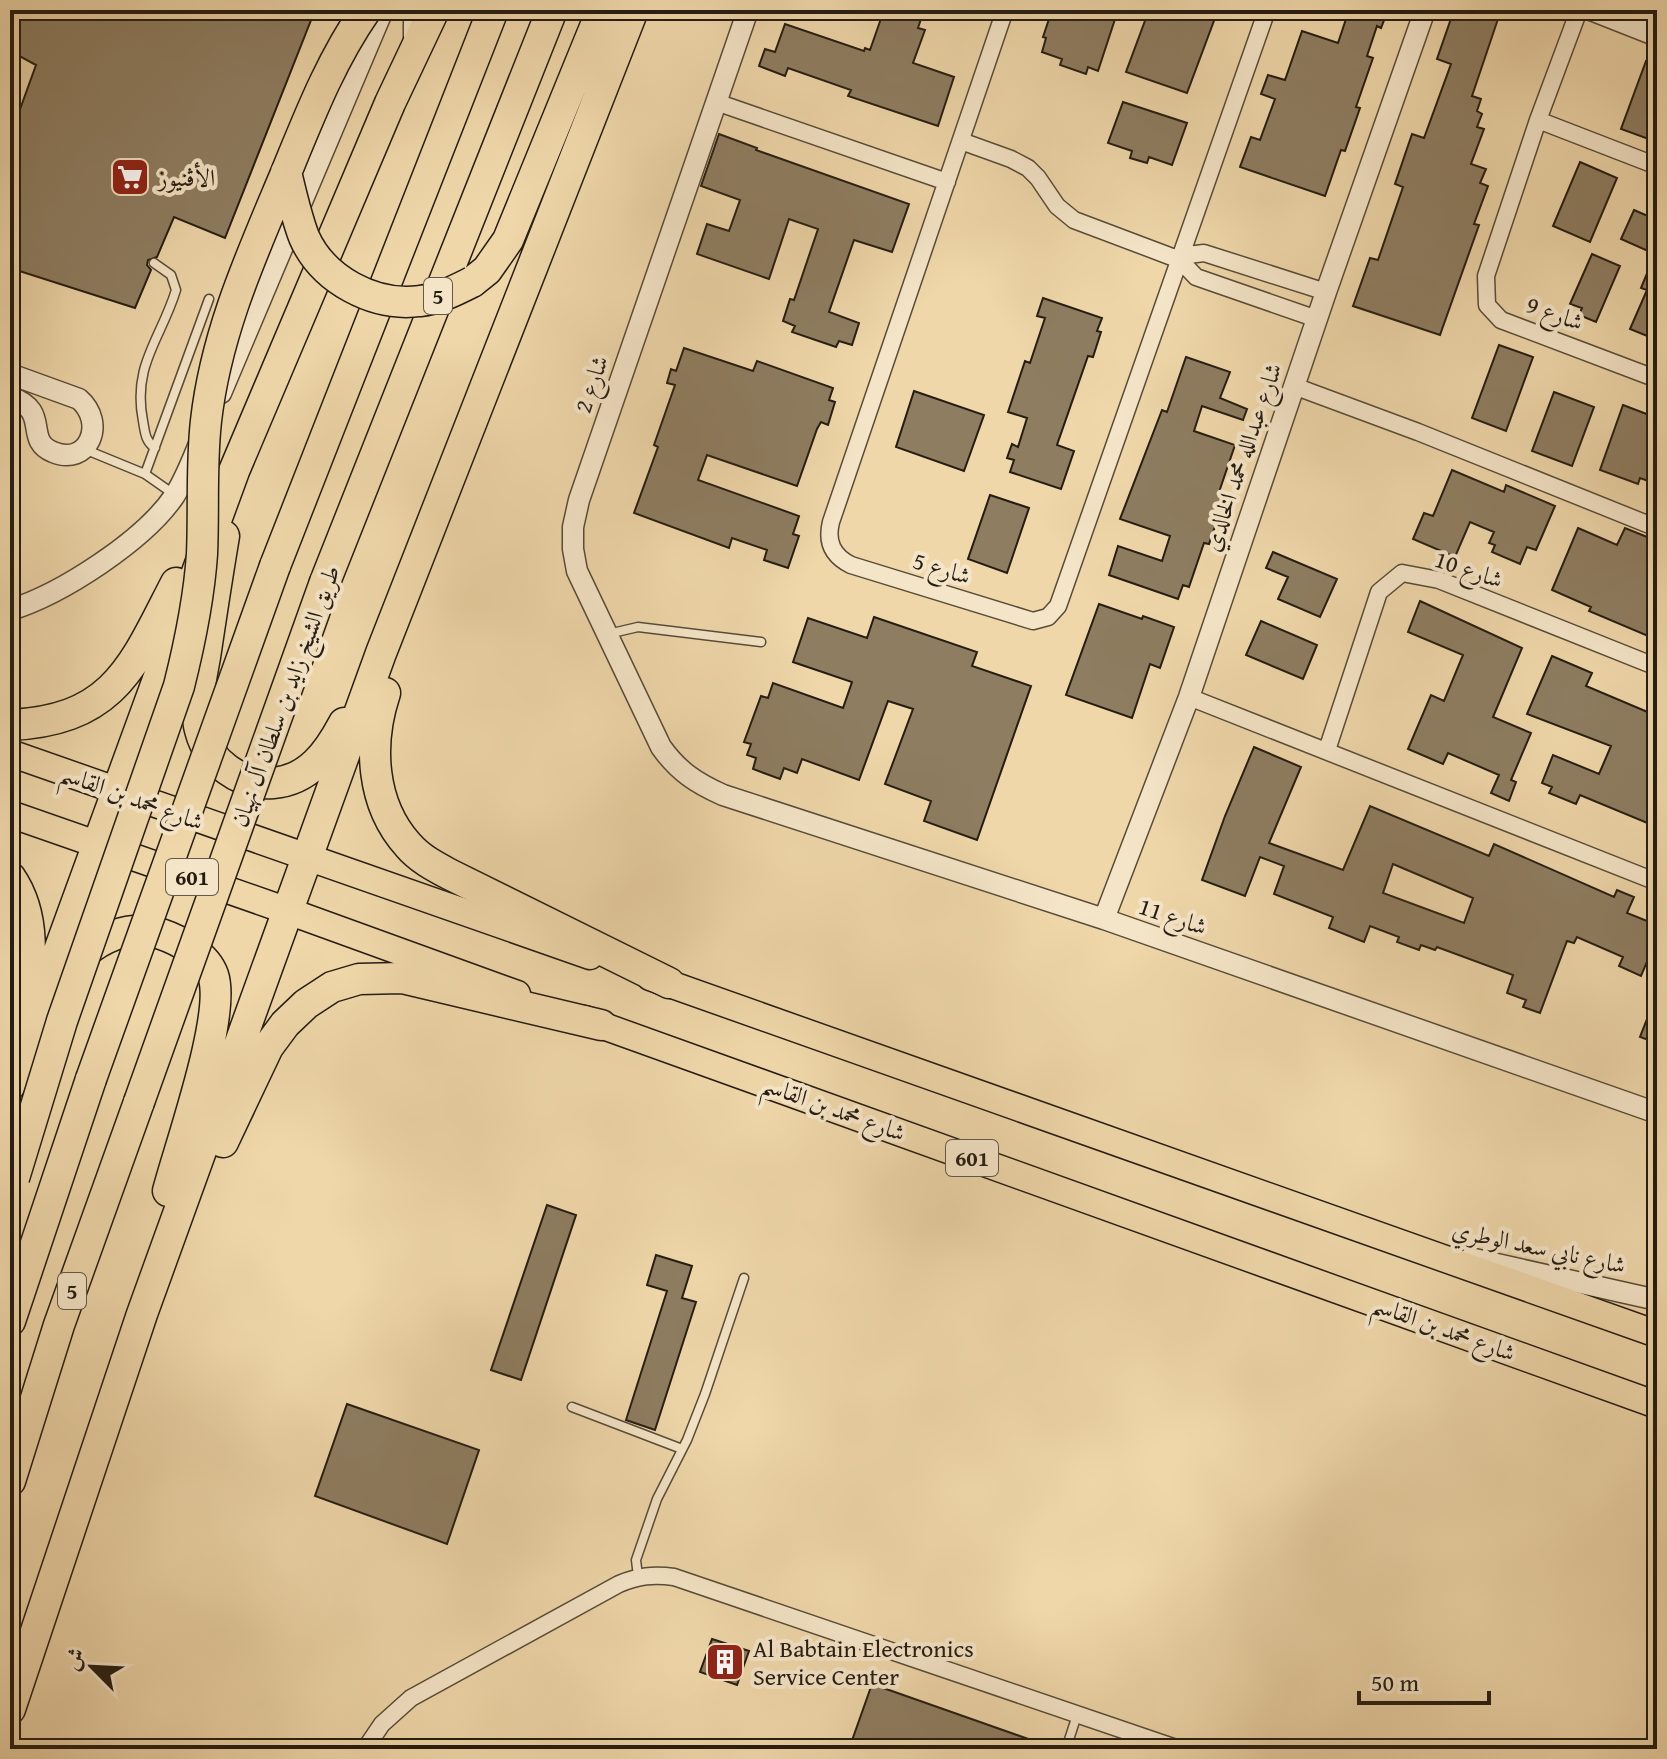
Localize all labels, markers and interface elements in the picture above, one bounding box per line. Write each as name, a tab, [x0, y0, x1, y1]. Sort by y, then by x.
supermarket icon: الأڤنيوز	[109, 156, 151, 198]
place label: الأڤنيوز	[156, 160, 215, 195]
road number: 5	[424, 278, 452, 314]
street label: شارع 9	[1520, 287, 1588, 342]
street label: شارع 2	[565, 351, 620, 418]
street label: شارع عبدالله محمد الخالدي	[1193, 358, 1293, 557]
street label: شارع 10	[1429, 541, 1508, 600]
street label: شارع 5	[908, 543, 975, 596]
street label: طريق الشيخ زايد بن سلطان آل نهيان	[221, 560, 352, 833]
street label: شارع محمد بن القاسم	[53, 755, 208, 846]
road number: 601	[166, 859, 218, 895]
street label: شارع 11	[1133, 888, 1212, 947]
street label: شارع محمد بن القاسم	[755, 1066, 910, 1157]
road number: 601	[946, 1140, 998, 1176]
street label: شارع نابي سعد الوطري	[1448, 1212, 1629, 1285]
road number: 5	[58, 1273, 86, 1309]
street label: شارع محمد بن القاسم	[1365, 1286, 1520, 1377]
north arrow	[52, 1627, 132, 1707]
place label: Al Babtain Electronics Service Center	[753, 1631, 974, 1694]
building icon: Al Babtain Electronics Service Center	[704, 1641, 746, 1683]
text: ش	[55, 1642, 93, 1675]
scale bar	[1359, 1655, 1489, 1705]
text: 50 m	[1371, 1665, 1419, 1700]

